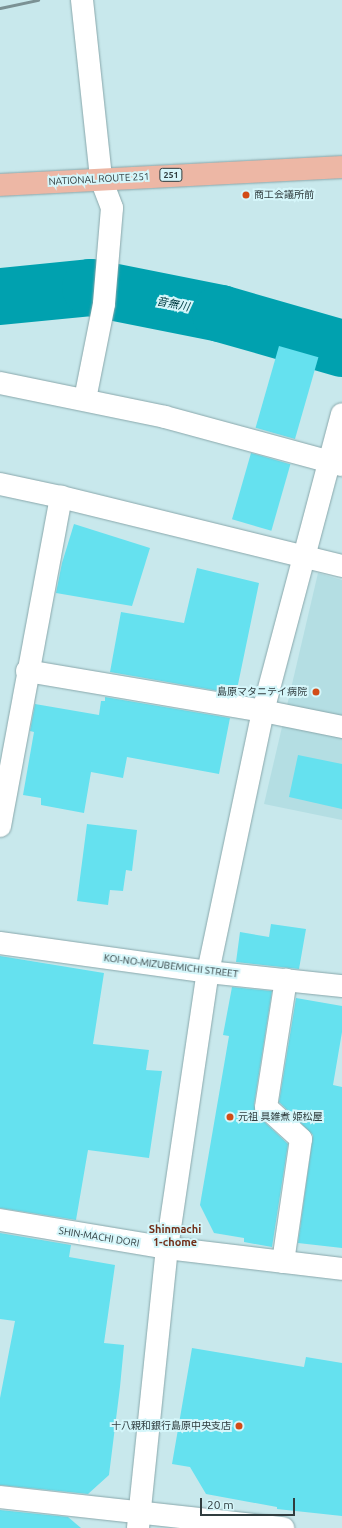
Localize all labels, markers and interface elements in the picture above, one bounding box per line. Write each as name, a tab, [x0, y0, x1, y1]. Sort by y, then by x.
road number: 251	[159, 168, 183, 182]
street label: NATIONAL ROUTE 251	[48, 170, 150, 188]
place label: 商工会議所前	[254, 189, 314, 201]
marker: 商工会議所前	[241, 190, 251, 200]
water label: 音無川	[156, 294, 190, 314]
place label: 島原マタニテイ病院	[217, 686, 307, 698]
marker: 島原マタニテイ病院	[310, 686, 322, 698]
street label: KOI-NO-MIZUBEMICHI STREET	[103, 952, 239, 980]
place label: 元祖 具雑煮 姫松屋	[238, 1111, 323, 1123]
marker: 元祖 具雑煮 姫松屋	[225, 1112, 235, 1122]
district label: Shinmachi 1-chome	[149, 1223, 201, 1249]
street label: SHIN-MACHI DORI	[58, 1225, 140, 1249]
place label: 十八親和銀行島原中央支店	[111, 1420, 231, 1432]
marker: 十八親和銀行島原中央支店	[234, 1421, 244, 1431]
scale bar	[202, 1490, 297, 1516]
text: 20 m	[207, 1498, 234, 1511]

